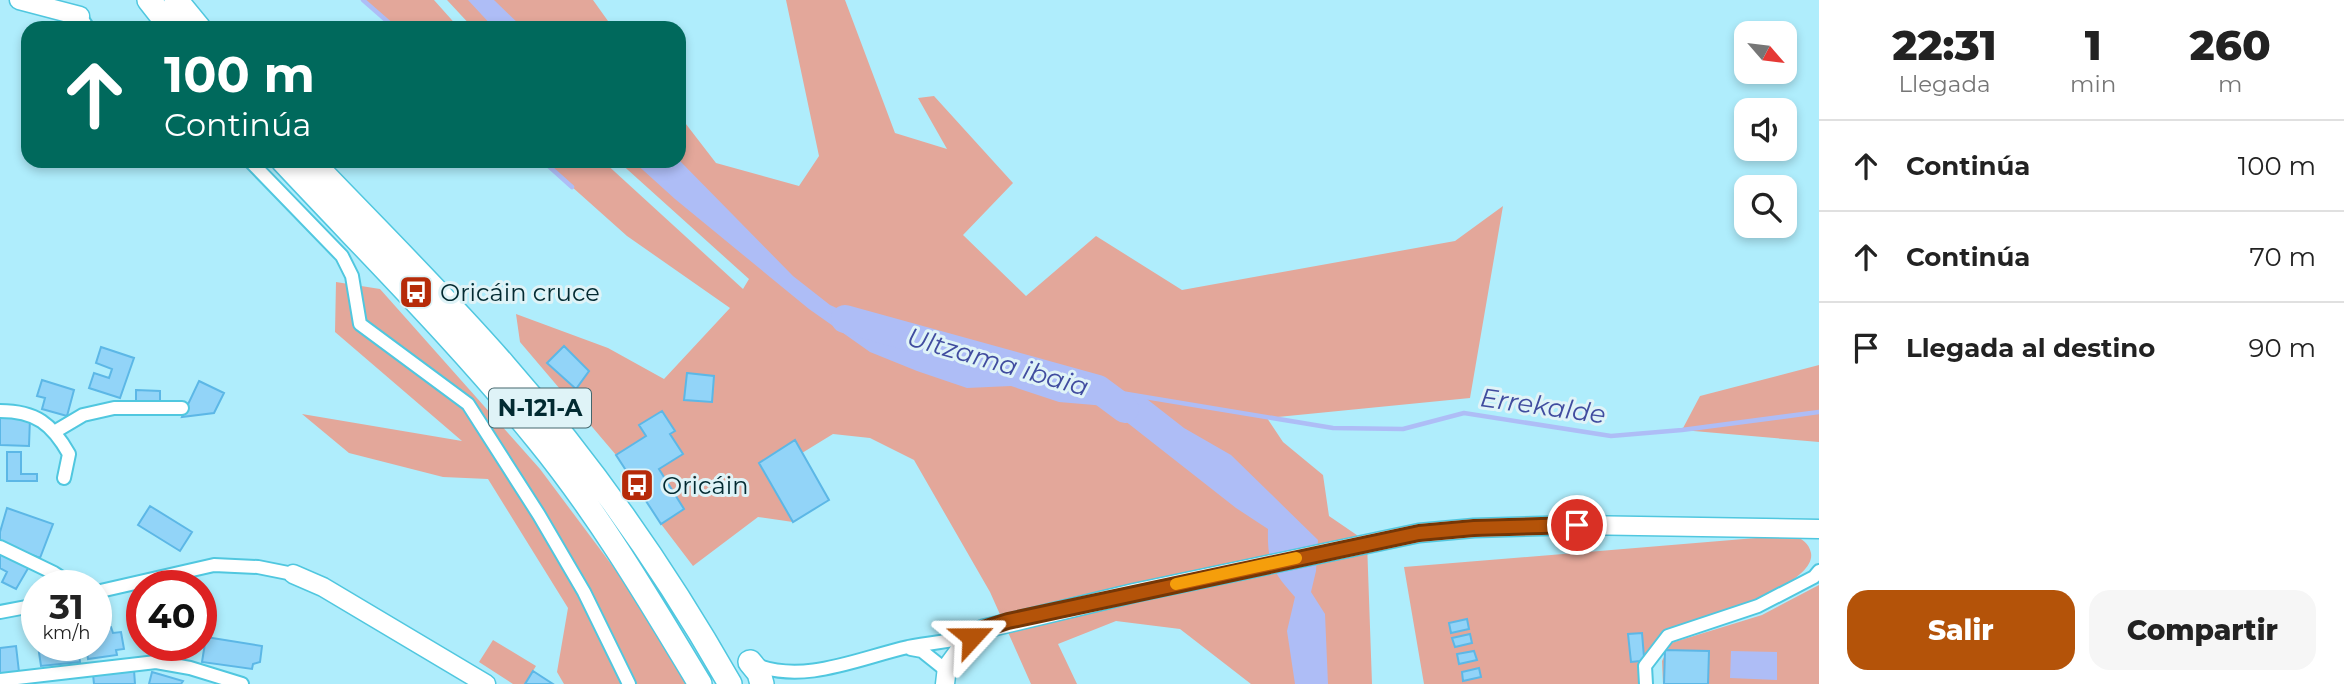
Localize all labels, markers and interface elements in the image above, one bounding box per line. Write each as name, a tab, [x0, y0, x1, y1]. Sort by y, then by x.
text: 22:31	[1892, 19, 1997, 71]
text: 1	[2085, 19, 2102, 71]
text: 260	[2190, 19, 2271, 71]
north arrow	[1734, 21, 1797, 84]
map controls	[1734, 21, 1797, 238]
text: 100 m	[164, 45, 315, 104]
icon: ahead	[49, 49, 140, 140]
text: Llegada	[1898, 70, 1991, 98]
text: min	[2070, 70, 2116, 98]
text: m	[2218, 70, 2242, 98]
button: sound	[1734, 98, 1797, 161]
text: Continúa	[164, 105, 311, 144]
icon: ahead	[1847, 147, 1885, 185]
text: Continúa	[1906, 150, 2030, 182]
text: 100 m	[2238, 150, 2316, 182]
button: search	[1734, 175, 1797, 238]
icon: ahead	[1847, 238, 1885, 276]
text: Continúa	[1906, 241, 2030, 273]
text: 70 m	[2250, 241, 2316, 273]
bus stop icon: Oricáin cruce	[397, 273, 435, 311]
place label: Oricáin cruce	[440, 278, 600, 307]
water label: Ultzama ibaia	[904, 321, 1092, 403]
icon: arrive	[1847, 329, 1885, 367]
text: Llegada al destino	[1906, 332, 2155, 364]
text: 90 m	[2249, 332, 2316, 364]
water label: Errekalde	[1478, 381, 1608, 431]
road number: N-121-A	[489, 388, 591, 428]
bus stop icon: Oricáin	[618, 466, 656, 504]
place label: Oricáin	[662, 471, 748, 500]
pin	[1547, 495, 1607, 555]
icon: arrive	[1558, 506, 1596, 544]
speed limit sign: 40	[126, 570, 217, 661]
text: 31	[49, 585, 84, 628]
button: Salir	[1847, 590, 2075, 670]
button: Compartir	[2089, 590, 2316, 670]
position arrow	[935, 600, 1009, 674]
text: km/h	[42, 622, 91, 644]

